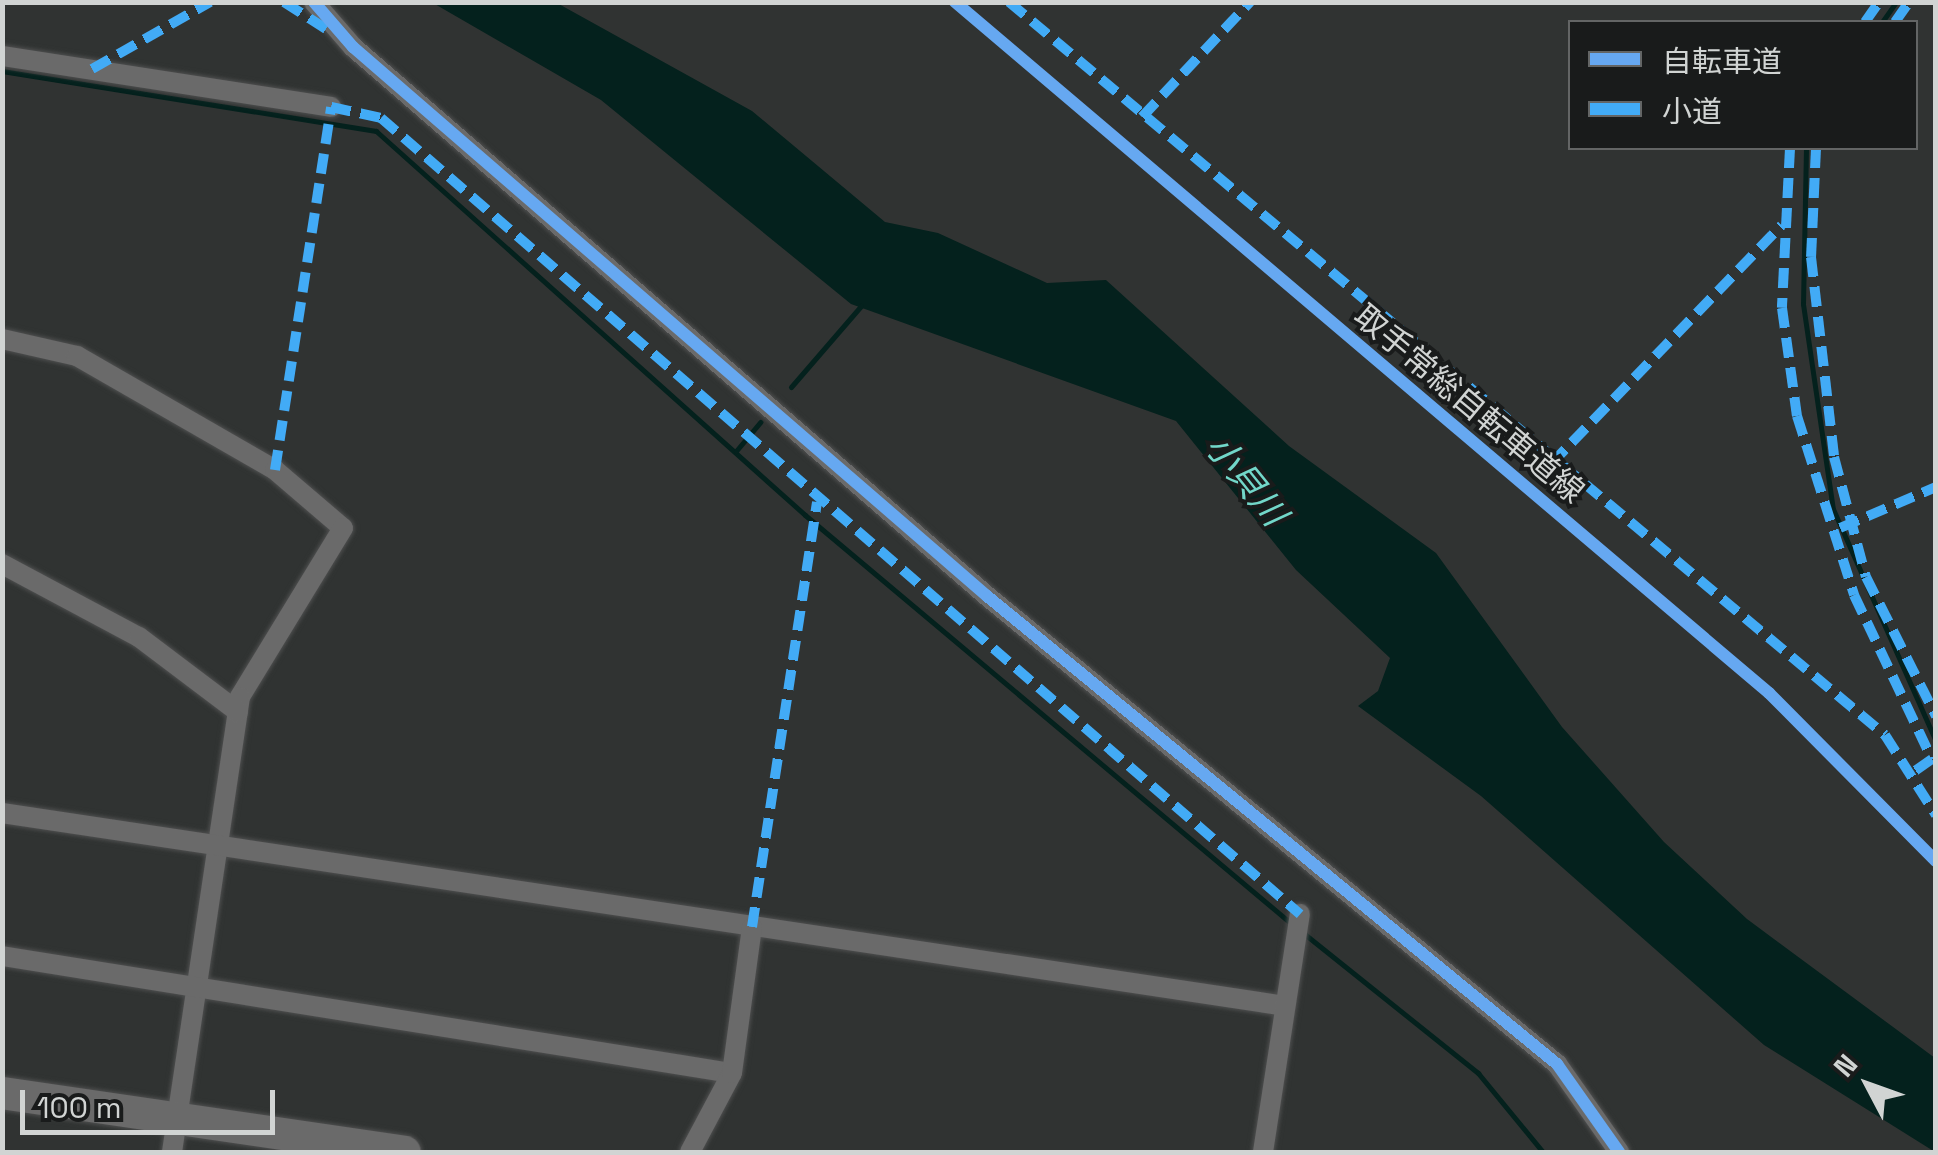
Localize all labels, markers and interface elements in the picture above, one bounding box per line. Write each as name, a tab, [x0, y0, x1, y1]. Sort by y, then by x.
legend	[1568, 20, 1918, 150]
text: 自転車道	[1662, 42, 1782, 81]
text: 小道	[1662, 92, 1722, 131]
street label: 取手常総自転車道線	[1346, 297, 1592, 511]
water label: 小貝川	[1197, 426, 1295, 534]
north arrow	[1818, 1035, 1918, 1135]
text: N	[1826, 1046, 1865, 1084]
scale bar	[25, 1070, 280, 1132]
text: 100 m	[37, 1088, 122, 1127]

